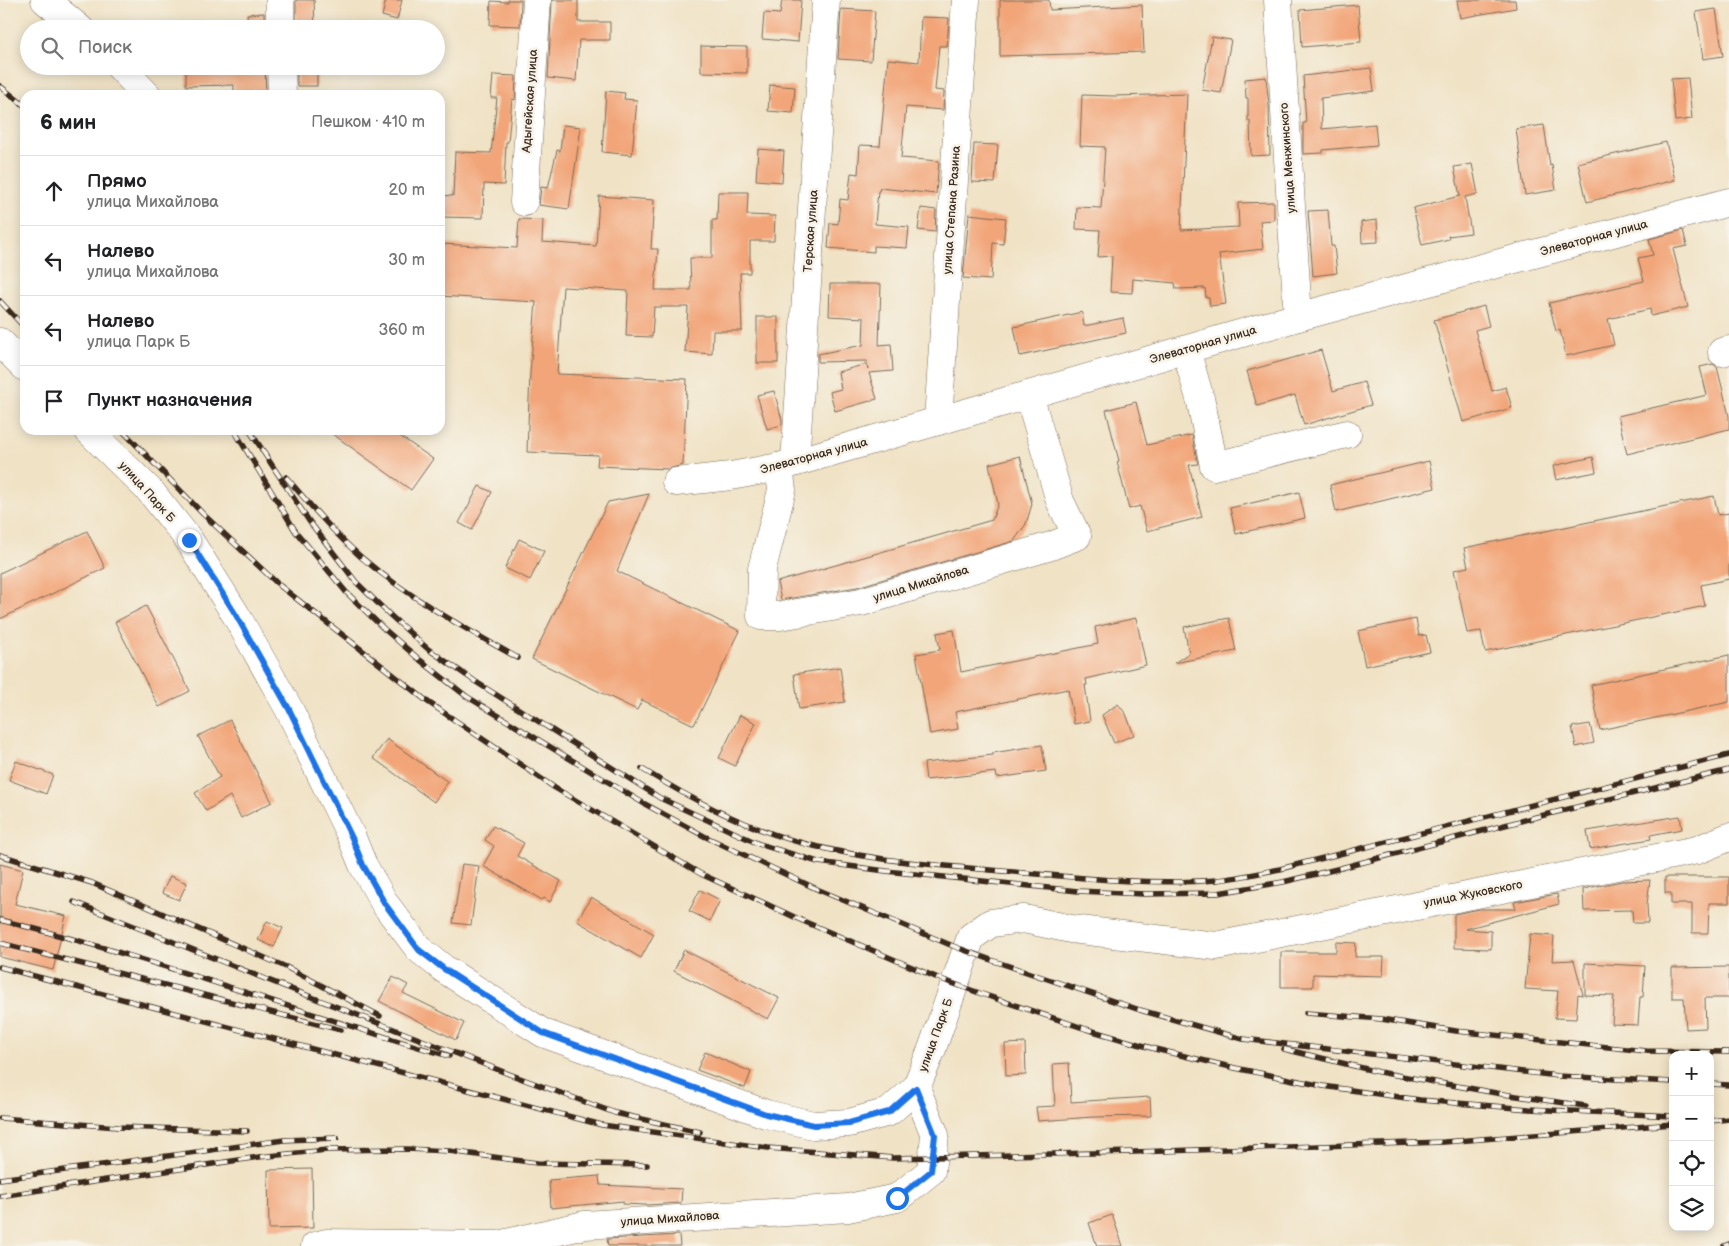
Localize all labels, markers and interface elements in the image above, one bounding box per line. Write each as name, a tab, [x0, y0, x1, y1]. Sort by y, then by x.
search box	[20, 20, 445, 75]
icon: search	[38, 34, 66, 62]
text: Поиск	[78, 36, 132, 59]
street label: Адыгейская улица	[519, 49, 541, 154]
street label: улица Менжинского	[1277, 102, 1299, 214]
text: 6 мин	[40, 110, 96, 135]
text: Пешком · 410 m	[311, 113, 425, 132]
street label: улица Степана Разина	[940, 145, 964, 275]
text: Прямо	[87, 170, 147, 193]
icon: ahead	[40, 177, 68, 205]
text: 20 m	[389, 181, 425, 200]
street label: Терская улица	[801, 189, 821, 273]
text: улица Михайлова	[87, 193, 219, 212]
street label: Элеваторная улица	[1539, 216, 1649, 260]
text: Налево	[87, 240, 154, 263]
icon: left	[40, 247, 68, 275]
text: 30 m	[388, 251, 425, 270]
text: улица Михайлова	[87, 263, 219, 282]
text: Налево	[87, 310, 154, 333]
icon: left	[40, 317, 68, 345]
text: 360 m	[378, 321, 425, 340]
street label: Элеваторная улица	[1148, 323, 1258, 367]
text: улица Парк Б	[87, 333, 190, 352]
icon: arrive	[40, 387, 68, 415]
text: Пункт назначения	[87, 389, 252, 412]
street label: Элеваторная улица	[759, 434, 869, 478]
street label: улица Парк Б	[116, 458, 179, 526]
route end	[178, 529, 201, 552]
street label: улица Михайлова	[872, 562, 970, 606]
street label: улица Жуковского	[1422, 877, 1524, 911]
street label: улица Парк Б	[916, 996, 956, 1074]
map controls	[1669, 1051, 1714, 1231]
button: +	[1669, 1051, 1714, 1096]
button: −	[1669, 1096, 1714, 1141]
button: locate	[1669, 1141, 1714, 1186]
button: layers	[1669, 1186, 1714, 1231]
route start	[886, 1187, 909, 1210]
street label: улица Михайлова	[620, 1208, 720, 1230]

